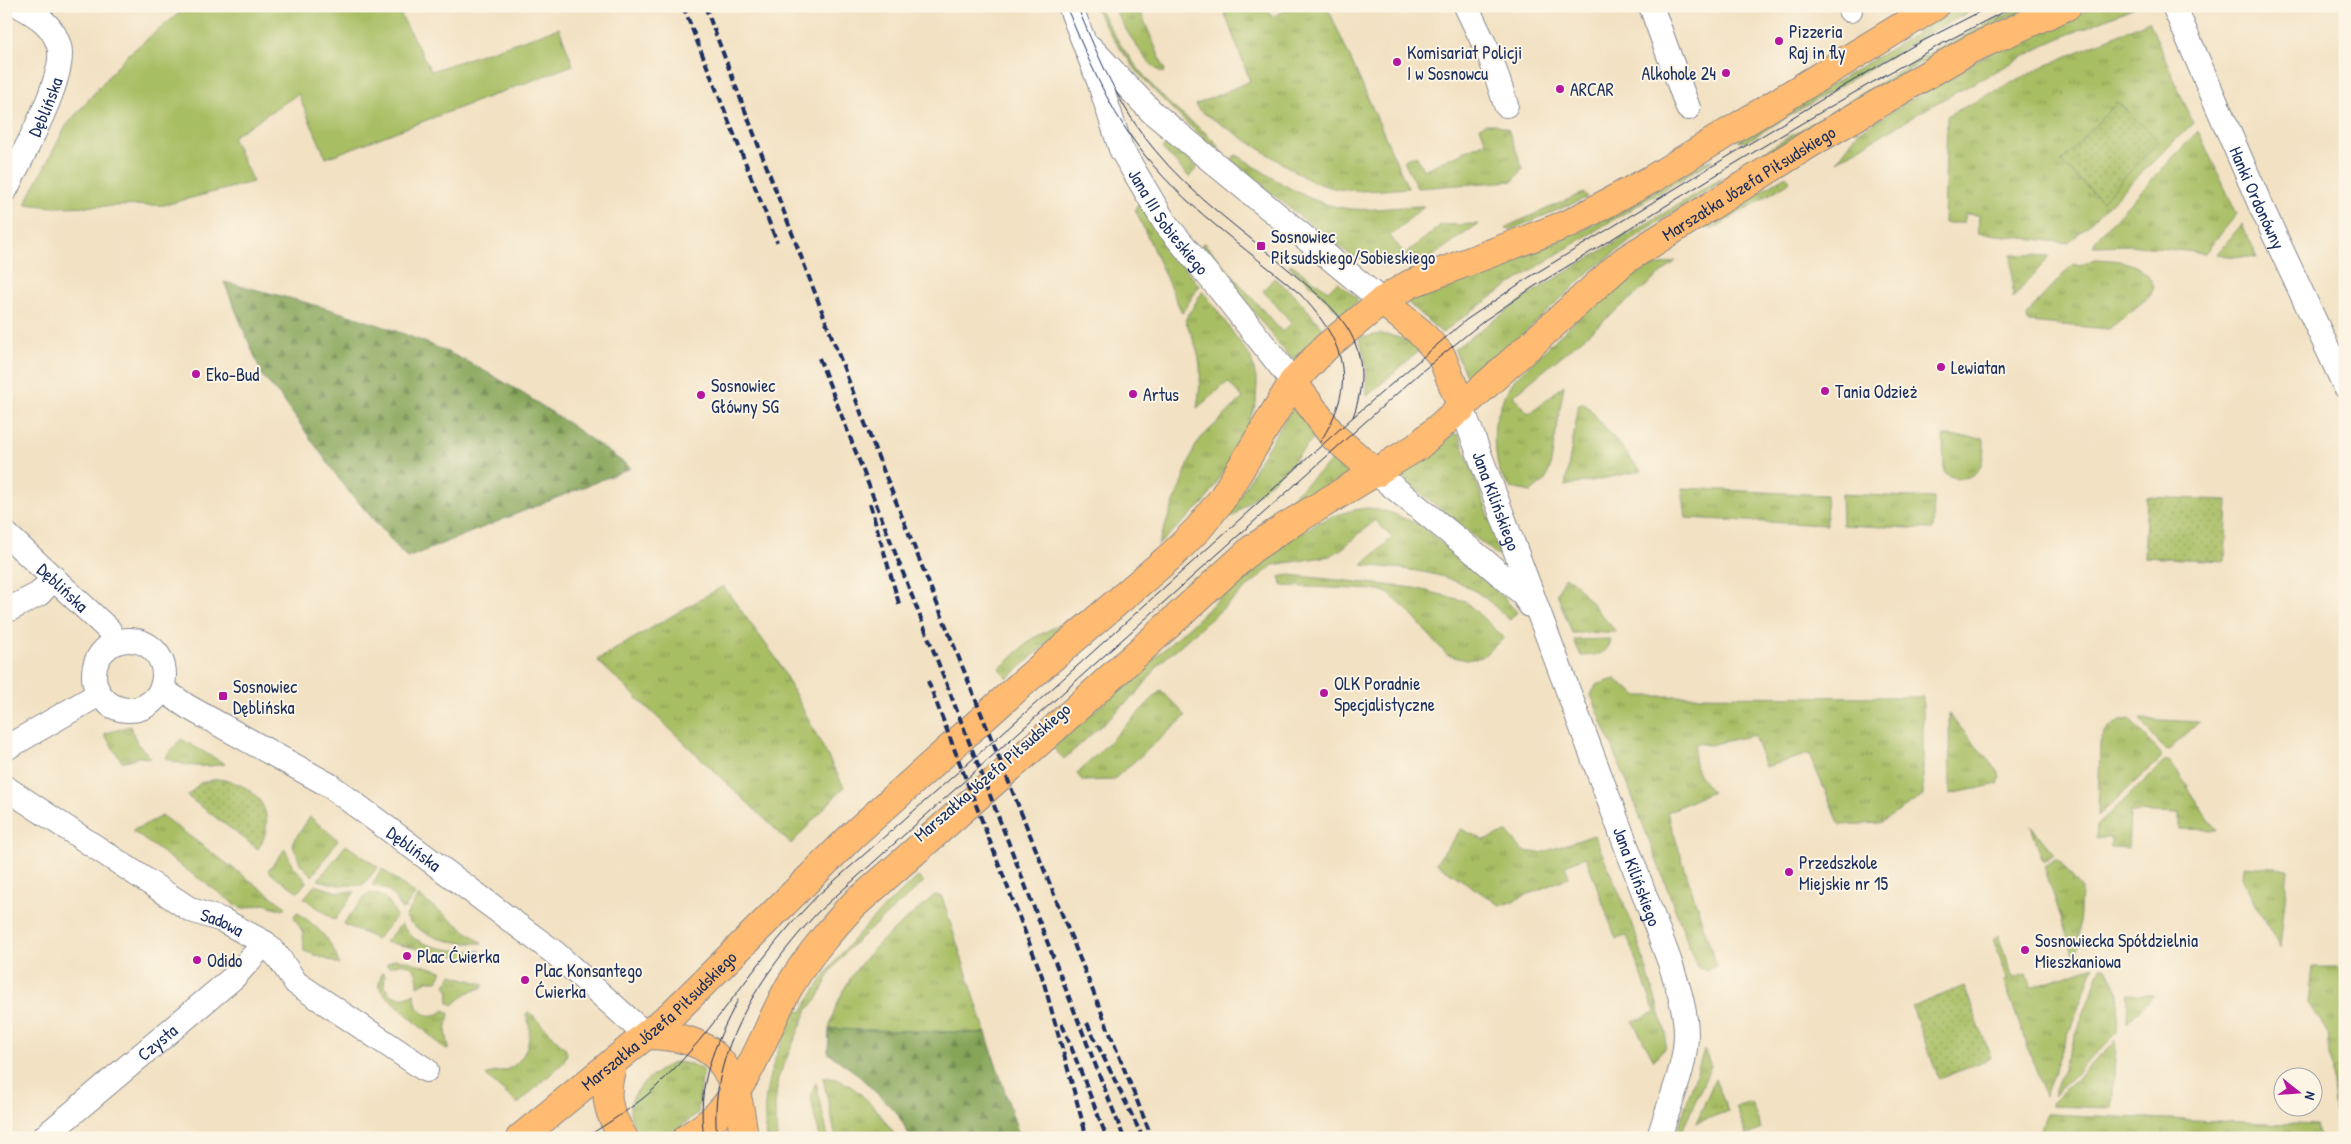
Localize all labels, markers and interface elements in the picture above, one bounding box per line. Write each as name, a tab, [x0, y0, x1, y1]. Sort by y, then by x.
place label: Pizzeria Raj in fly	[1789, 19, 1846, 65]
marker: Pizzeria Raj in fly	[1773, 35, 1785, 47]
place label: Komisariat Policji I w Sosnowcu	[1407, 40, 1522, 86]
marker: Komisariat Policji I w Sosnowcu	[1391, 56, 1403, 68]
place label: Alkohole 24	[1642, 61, 1716, 86]
marker: Alkohole 24	[1720, 67, 1732, 79]
street label: Dęblińska	[21, 74, 68, 140]
place label: ARCAR	[1570, 77, 1614, 102]
marker: ARCAR	[1554, 83, 1566, 95]
street label: Marszałka Józefa Piłsudskiego	[1657, 119, 1840, 246]
street label: Hanki Ordonówny	[2224, 142, 2292, 253]
street label: Jana III Sobieskiego	[1123, 164, 1215, 280]
place label: Sosnowiec Piłsudskiego/Sobieskiego	[1271, 224, 1435, 270]
marker: Sosnowiec Piłsudskiego/Sobieskiego	[1255, 240, 1267, 252]
place label: Lewiatan	[1951, 355, 2006, 380]
marker: Lewiatan	[1935, 361, 1947, 373]
place label: Eko-Bud	[206, 362, 259, 387]
marker: Eko-Bud	[190, 368, 202, 380]
place label: Sosnowiec Główny SG	[711, 373, 779, 419]
place label: Tania Odzież	[1835, 379, 1918, 404]
place label: Artus	[1143, 382, 1179, 407]
marker: Tania Odzież	[1819, 385, 1831, 397]
marker: Artus	[1127, 388, 1139, 400]
marker: Sosnowiec Główny SG	[695, 389, 707, 401]
street label: Jana Kilińskiego	[1467, 447, 1527, 554]
street label: Dęblińska	[32, 557, 94, 617]
place label: OLK Poradnie Specjalistyczne	[1334, 671, 1435, 717]
place label: Sosnowiec Dęblińska	[233, 674, 297, 720]
marker: OLK Poradnie Specjalistyczne	[1318, 687, 1330, 699]
marker: Sosnowiec Dęblińska	[217, 690, 229, 702]
street label: Marszałka Józefa Piłsudskiego	[908, 697, 1076, 847]
street label: Dęblińska	[382, 820, 446, 877]
street label: Jana Kilińskiego	[1608, 823, 1668, 929]
place label: Przedszkole Miejskie nr 15	[1799, 850, 1889, 896]
marker: Przedszkole Miejskie nr 15	[1783, 866, 1795, 878]
street label: Sadowa	[198, 901, 248, 942]
place label: Sosnowiecka Spółdzielnia Mieszkaniowa	[2035, 928, 2198, 974]
place label: Plac Ćwierka	[417, 944, 499, 969]
marker: Sosnowiecka Spółdzielnia Mieszkaniowa	[2019, 944, 2031, 956]
street label: Marszałka Józefa Piłsudskiego	[576, 945, 742, 1096]
place label: Odido	[207, 948, 242, 973]
marker: Plac Ćwierka	[401, 950, 413, 962]
marker: Odido	[191, 954, 203, 966]
place label: Plac Konsantego Ćwierka	[535, 958, 642, 1004]
marker: Plac Konsantego Ćwierka	[519, 974, 531, 986]
street label: Czysta	[132, 1018, 182, 1066]
north arrow	[2274, 1066, 2324, 1116]
text: N	[2301, 1090, 2321, 1103]

